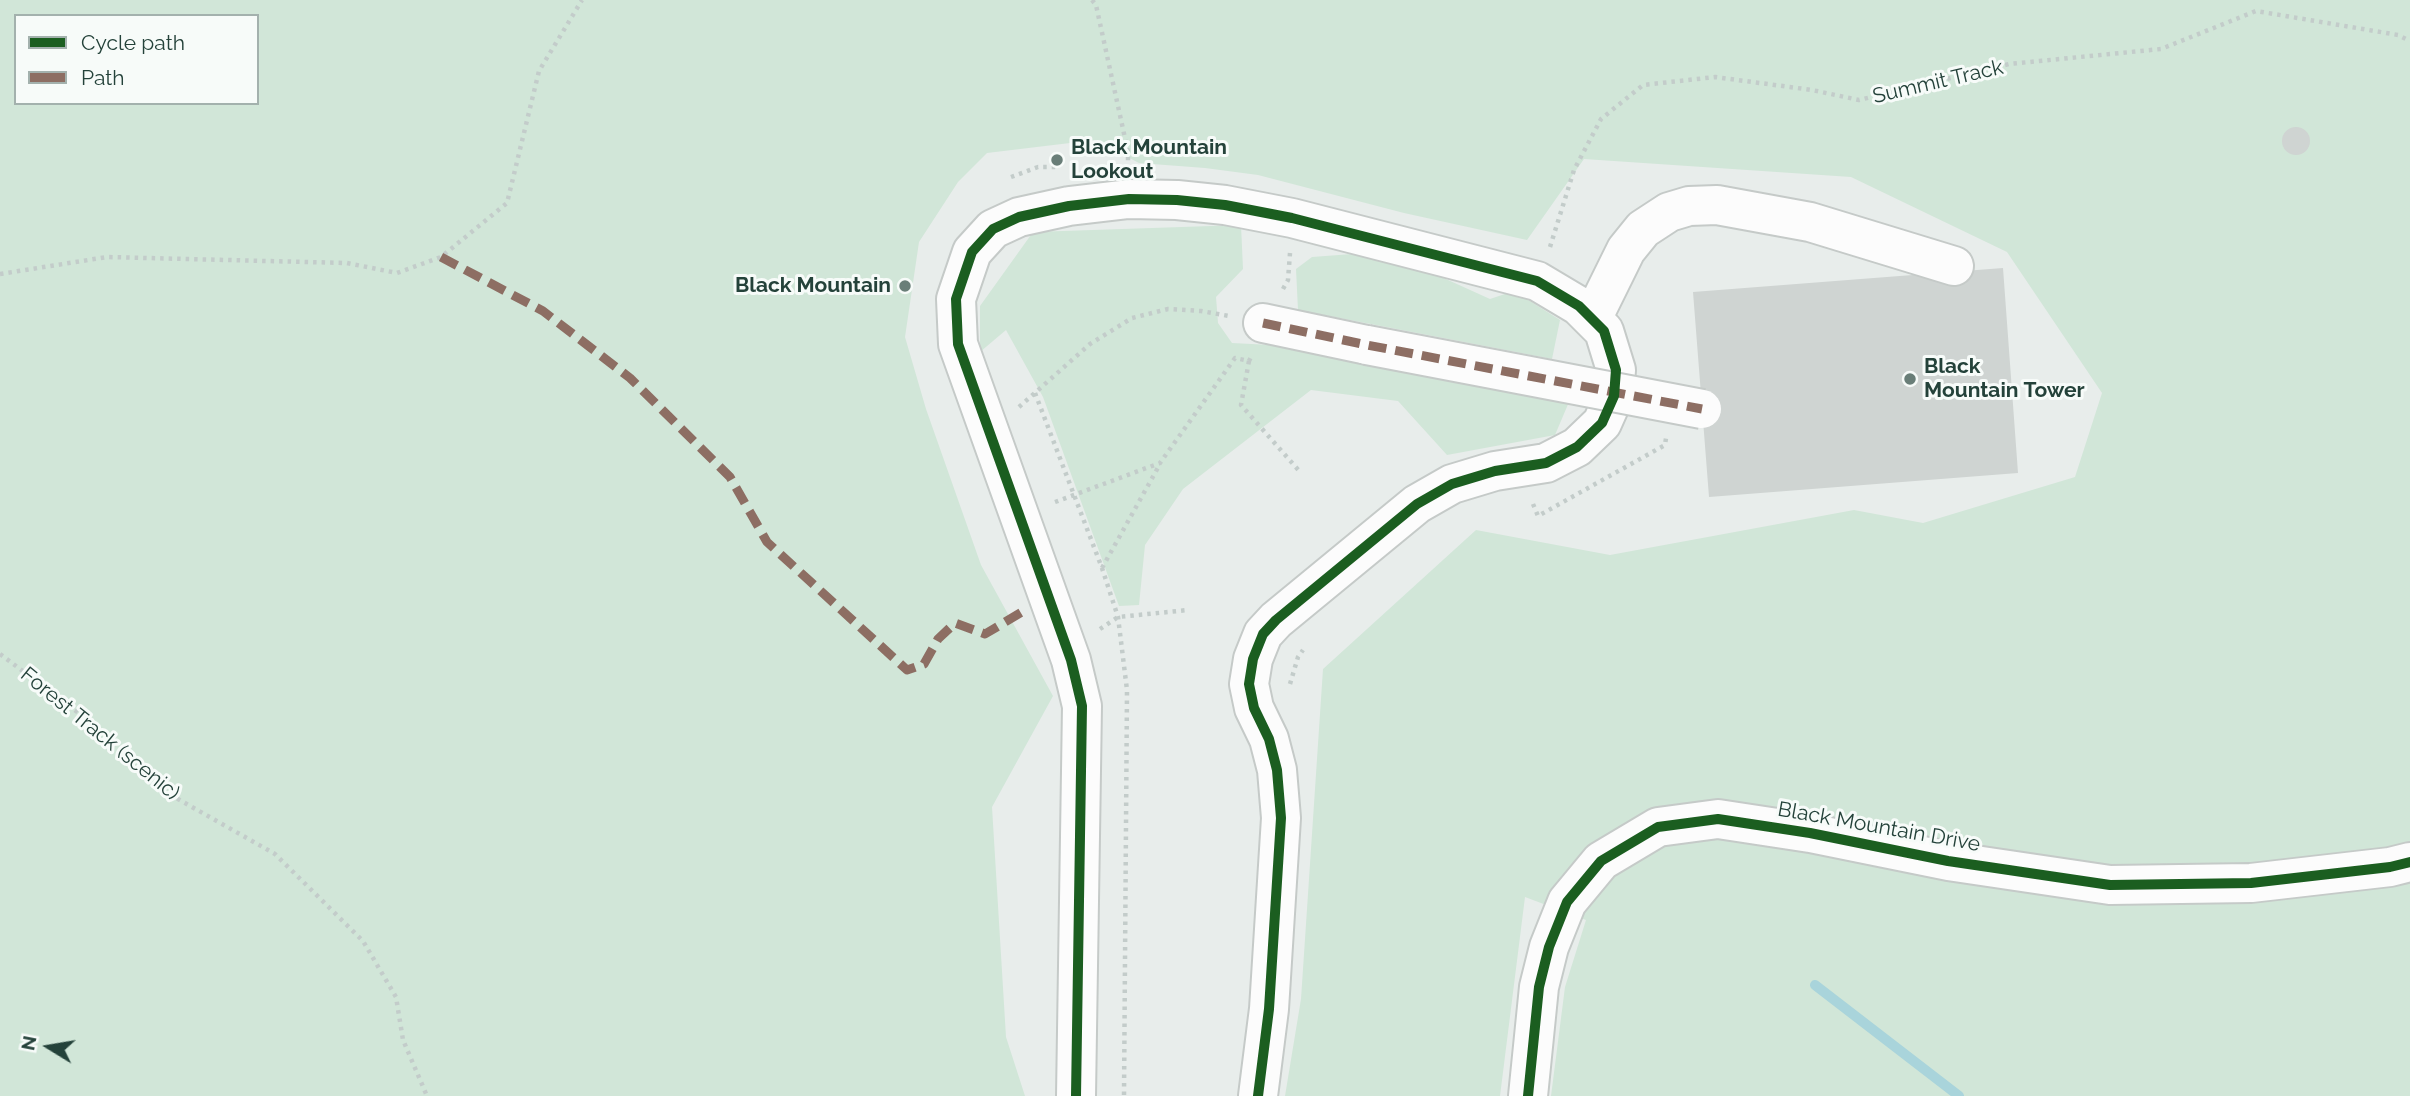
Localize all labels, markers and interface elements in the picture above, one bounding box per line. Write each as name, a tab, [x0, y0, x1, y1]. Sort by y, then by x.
legend	[14, 14, 259, 105]
text: Cycle path	[81, 30, 185, 55]
street label: Summit Track	[1870, 55, 2006, 109]
text: Path	[81, 65, 125, 90]
place label: Black Mountain Lookout	[1071, 135, 1227, 185]
marker: Black Mountain Lookout	[1049, 152, 1065, 168]
place label: Black Mountain	[735, 273, 891, 299]
marker: Black Mountain	[897, 278, 913, 294]
place label: Black Mountain Tower	[1924, 354, 2085, 404]
marker: Black Mountain Tower	[1902, 371, 1918, 387]
street label: Forest Track (scenic)	[15, 662, 185, 806]
street label: Black Mountain Drive	[1776, 797, 1982, 857]
north arrow	[14, 1012, 84, 1082]
text: N	[16, 1034, 41, 1052]

